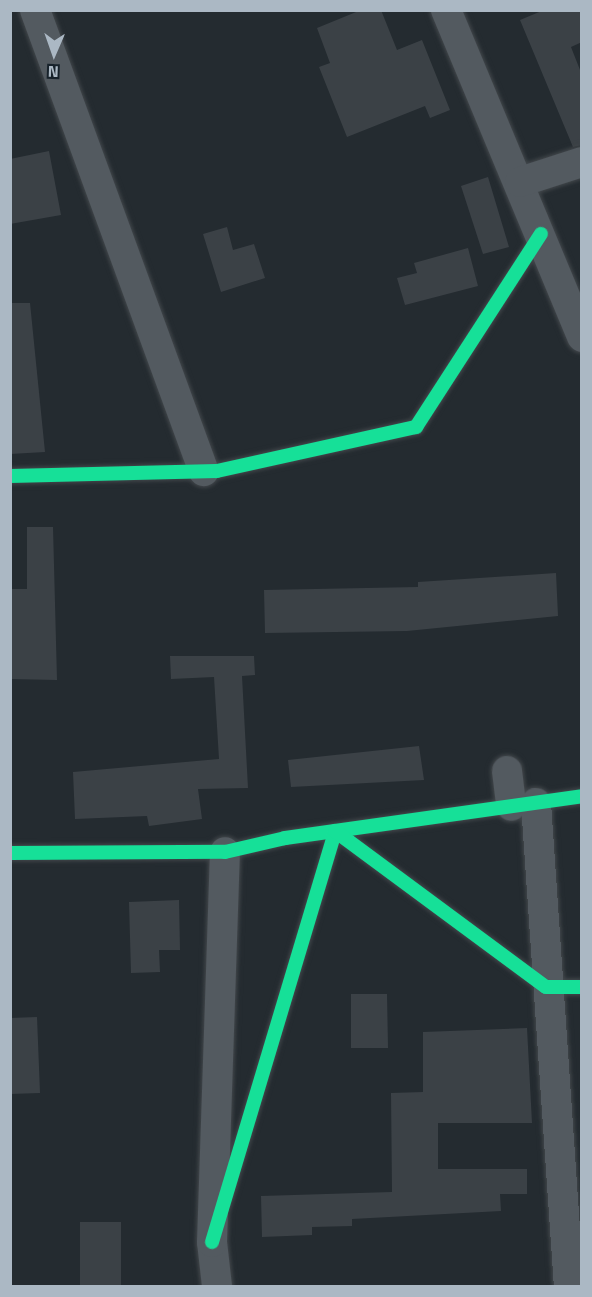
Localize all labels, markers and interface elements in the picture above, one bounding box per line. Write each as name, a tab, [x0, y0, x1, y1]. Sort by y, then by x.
north arrow	[24, 24, 84, 84]
text: N	[47, 60, 59, 84]

